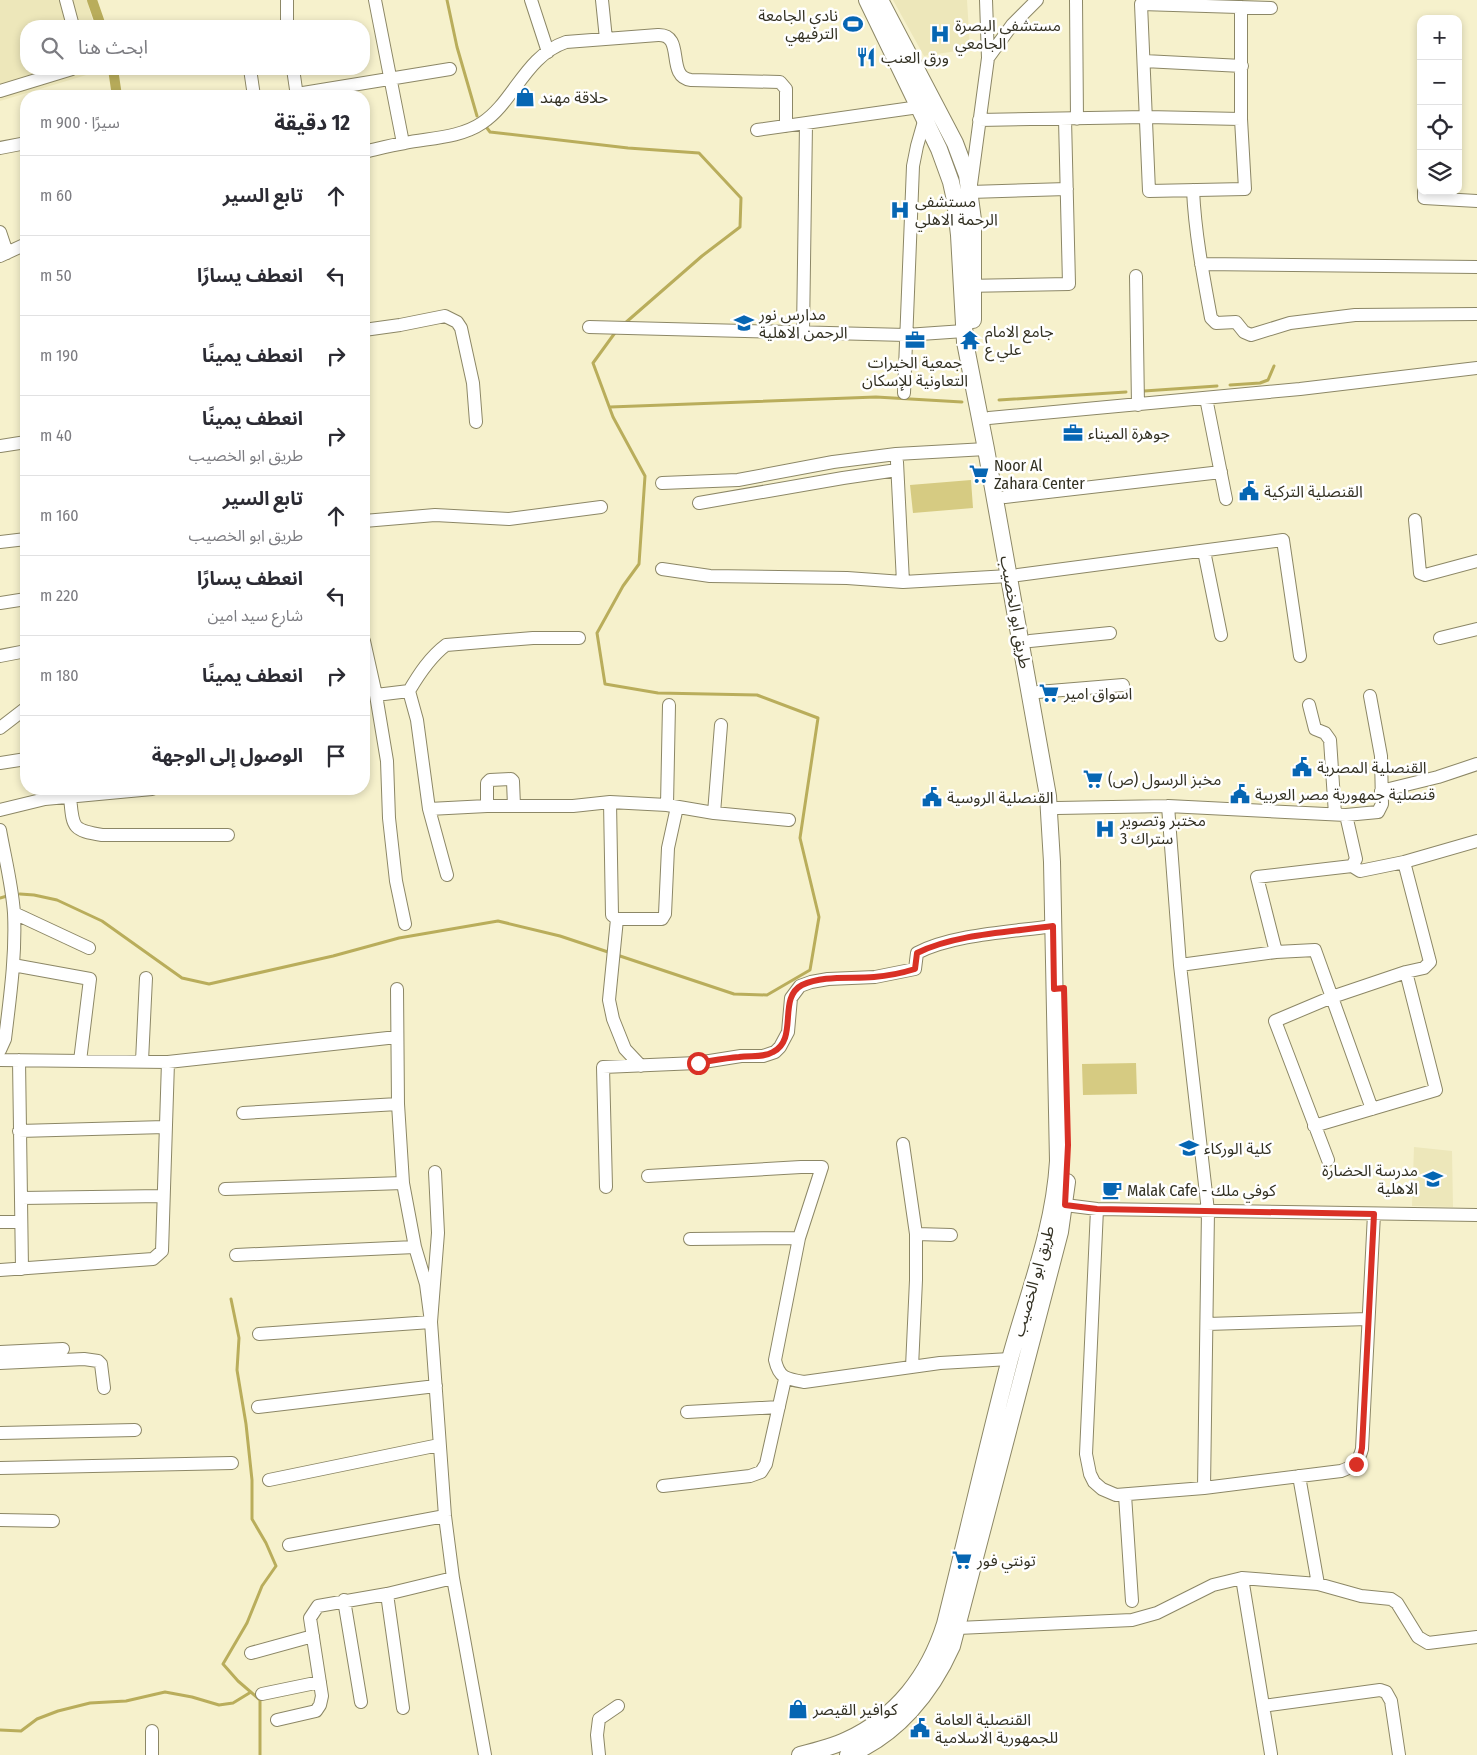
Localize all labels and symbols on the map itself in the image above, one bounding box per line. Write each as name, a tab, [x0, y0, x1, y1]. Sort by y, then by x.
place label: نادي الجامعة الترفيهي	[758, 6, 838, 46]
sports icon: نادي الجامعة الترفيهي	[842, 13, 864, 35]
place label: مستشفى البصرة الجامعي	[955, 16, 1061, 56]
hospital icon: مستشفى البصرة الجامعي	[929, 23, 951, 45]
restaurant icon: ورق العنب	[855, 46, 877, 68]
place label: ورق العنب	[881, 48, 949, 67]
shop icon: حلاقة مهند	[514, 86, 536, 108]
place label: حلاقة مهند	[540, 88, 608, 107]
place label: مستشفى الرحمة الاهلي	[915, 192, 998, 232]
hospital icon: مستشفى الرحمة الاهلي	[889, 199, 911, 221]
place label: مدارس نور الرحمن الاهلية	[758, 305, 848, 342]
school or university icon: مدارس نور الرحمن الاهلية	[733, 312, 755, 334]
place label: جامع الامام علي ع	[985, 322, 1054, 362]
office icon: جمعية الخيرات التعاونية للإسكان	[904, 329, 926, 351]
temple icon: جامع الامام علي ع	[959, 329, 981, 351]
place label: جمعية الخيرات التعاونية للإسكان	[862, 353, 968, 391]
office icon: جوهرة الميناء	[1062, 422, 1084, 444]
place label: جوهرة الميناء	[1088, 424, 1170, 443]
place label: Noor Al Zahara Center	[994, 456, 1085, 493]
supermarket icon: Noor Al Zahara Center	[968, 463, 990, 485]
public building icon: القنصلية التركية	[1238, 480, 1260, 502]
place label: القنصلية التركية	[1264, 482, 1363, 501]
street label: طريق ابو الخصيب	[995, 554, 1035, 670]
supermarket icon: اسواق امير	[1038, 682, 1060, 704]
place label: اسواق امير	[1063, 684, 1132, 703]
public building icon: القنصلية المصرية	[1291, 756, 1313, 778]
place label: القنصلية المصرية	[1317, 758, 1427, 777]
supermarket icon: مخبز الرسول (ص)	[1082, 768, 1104, 790]
place label: مخبز الرسول (ص)	[1108, 770, 1221, 790]
public building icon: قنصلية جمهورية مصر العربية	[1229, 783, 1251, 805]
place label: قنصلية جمهورية مصر العربية	[1255, 785, 1435, 804]
public building icon: القنصلية الروسية	[921, 786, 943, 808]
place label: القنصلية الروسية	[947, 788, 1054, 807]
place label: مختبر وتصوير ستراك 3	[1119, 811, 1206, 848]
hospital icon: مختبر وتصوير ستراك 3	[1094, 818, 1116, 840]
route start	[687, 1052, 710, 1075]
school or university icon: كلية الوركاء	[1178, 1137, 1200, 1159]
place label: كلية الوركاء	[1204, 1139, 1272, 1158]
place label: مدرسة الحضارة الاهلية	[1322, 1161, 1418, 1198]
school or university icon: مدرسة الحضارة الاهلية	[1422, 1168, 1444, 1190]
cafe icon: Malak Cafe - كوفي ملك	[1101, 1179, 1123, 1201]
place label: Malak Cafe - كوفي ملك	[1127, 1181, 1276, 1203]
street label: طريق ابو الخصيب	[1009, 1223, 1059, 1339]
route end	[1345, 1453, 1368, 1476]
supermarket icon: تونتي فور	[951, 1549, 973, 1571]
place label: تونتي فور	[976, 1551, 1036, 1573]
shop icon: كوافير القيصر	[787, 1698, 809, 1720]
place label: كوافير القيصر	[812, 1700, 898, 1719]
place label: القنصلية العامة للجمهورية الاسلامية	[935, 1710, 1058, 1747]
public building icon: القنصلية العامة للجمهورية الاسلامية	[909, 1717, 931, 1739]

